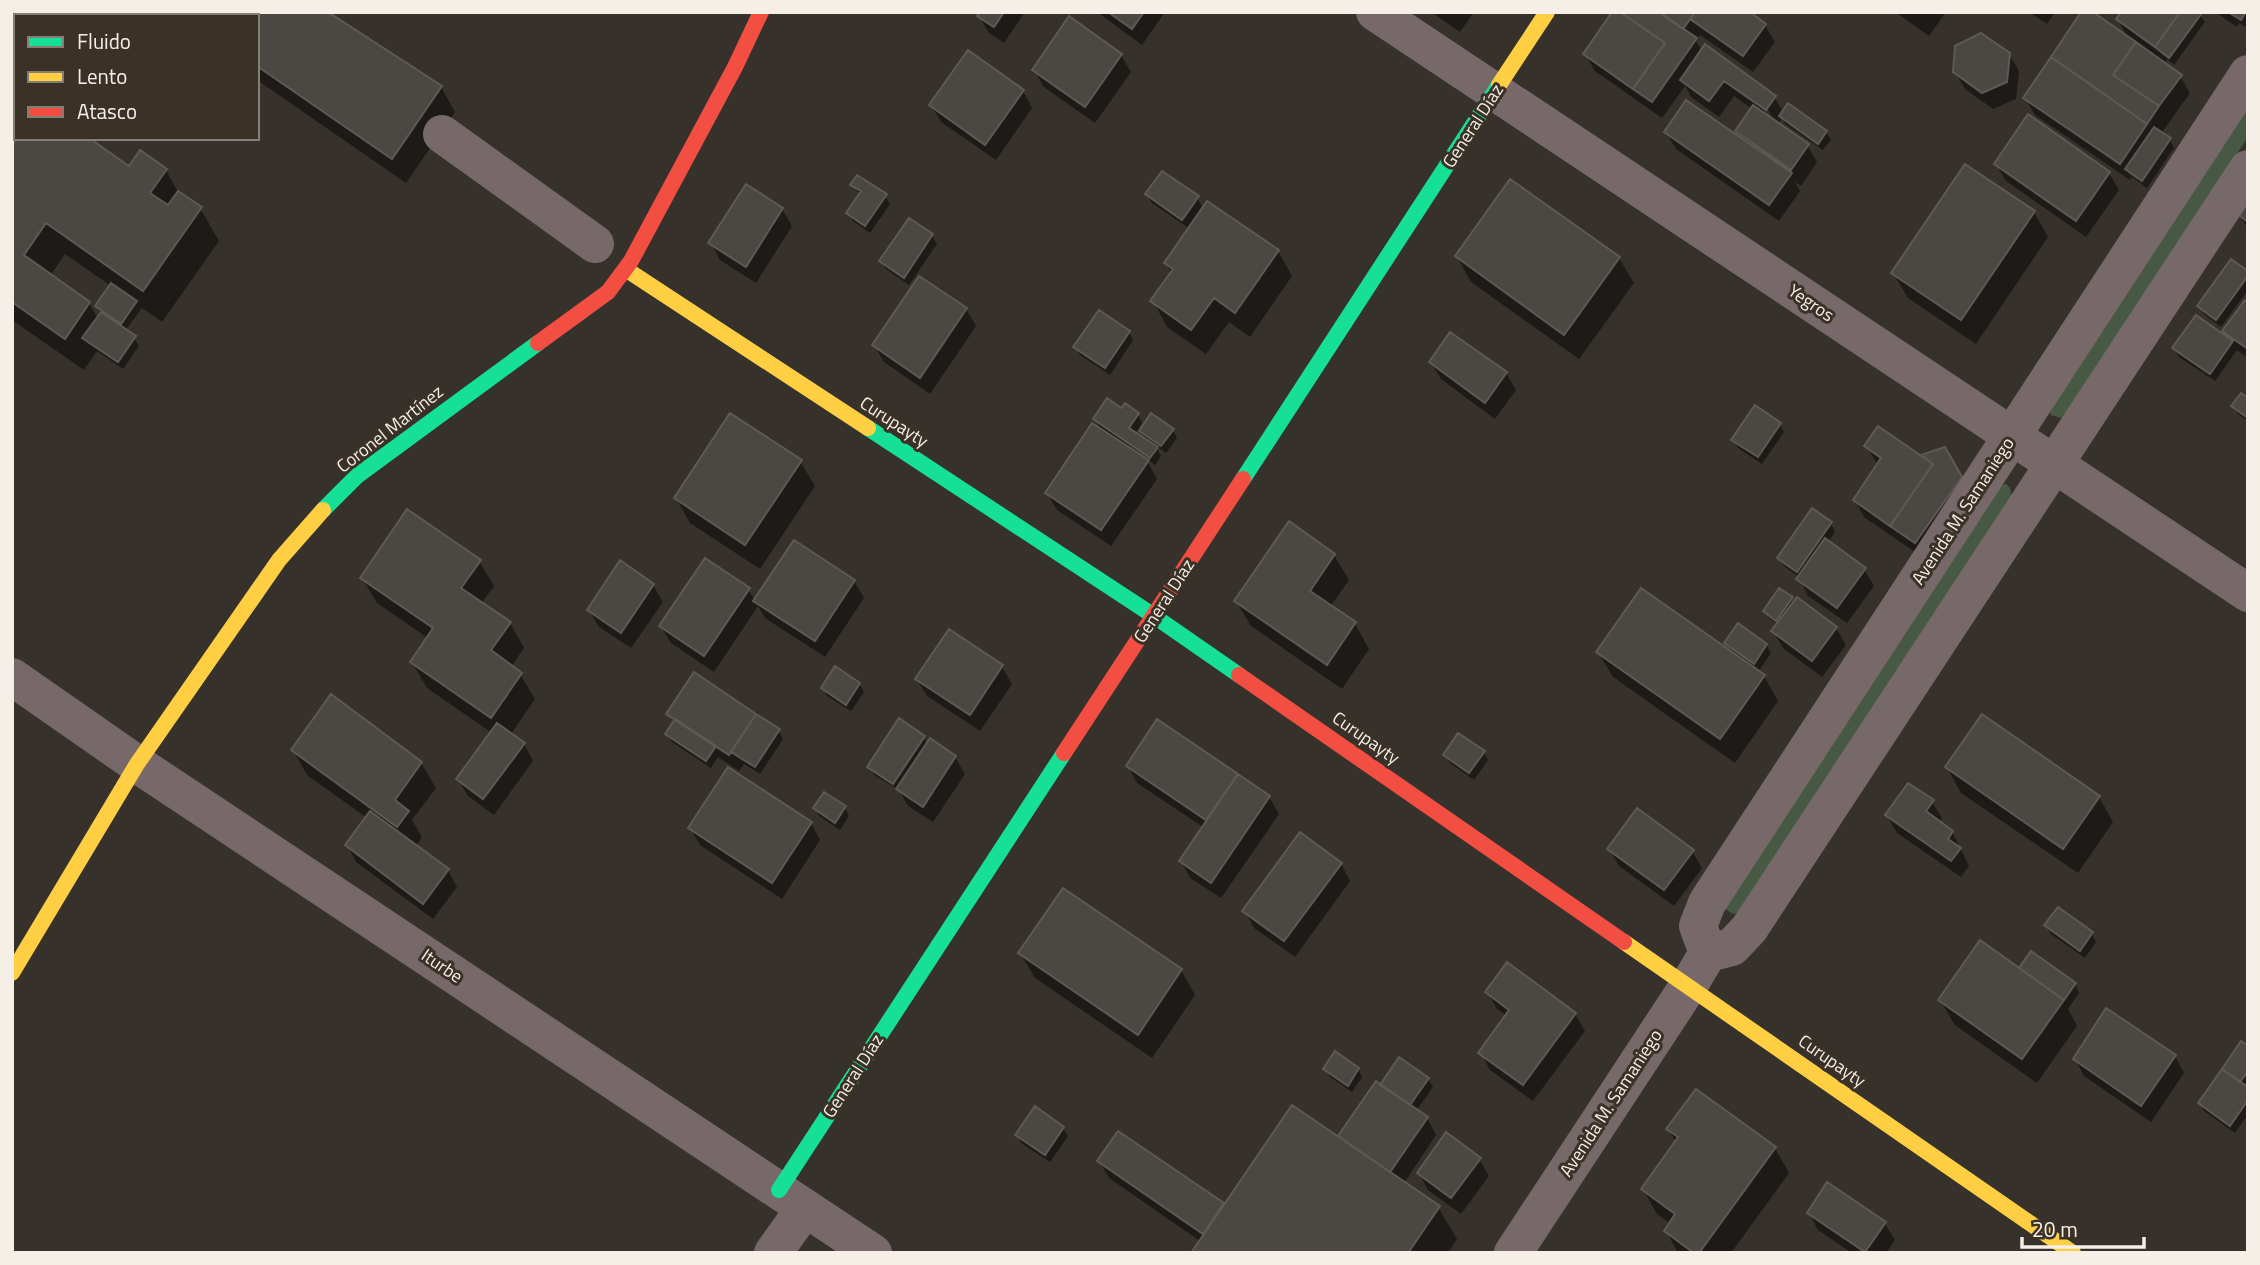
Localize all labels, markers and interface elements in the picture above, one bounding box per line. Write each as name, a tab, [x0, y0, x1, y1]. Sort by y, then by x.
legend	[14, 14, 259, 140]
text: Fluido	[77, 25, 131, 57]
text: Lento	[77, 60, 127, 92]
street label: General Díaz	[1435, 79, 1510, 173]
text: Atasco	[77, 95, 137, 127]
street label: Yegros	[1783, 277, 1840, 328]
street label: Coronel Martínez	[331, 378, 449, 479]
street label: Curupayty	[855, 389, 934, 454]
street label: Avenida M. Samaniego	[1905, 432, 2021, 590]
street label: General Díaz	[1126, 554, 1201, 648]
street label: Curupayty	[1327, 704, 1406, 771]
street label: Iturbe	[416, 942, 469, 989]
street label: Avenida M. Samaniego	[1553, 1024, 1669, 1182]
street label: Curupayty	[1793, 1027, 1872, 1094]
street label: General Díaz	[815, 1029, 890, 1123]
scale bar	[2022, 1206, 2144, 1250]
text: 20 m	[2032, 1213, 2078, 1245]

